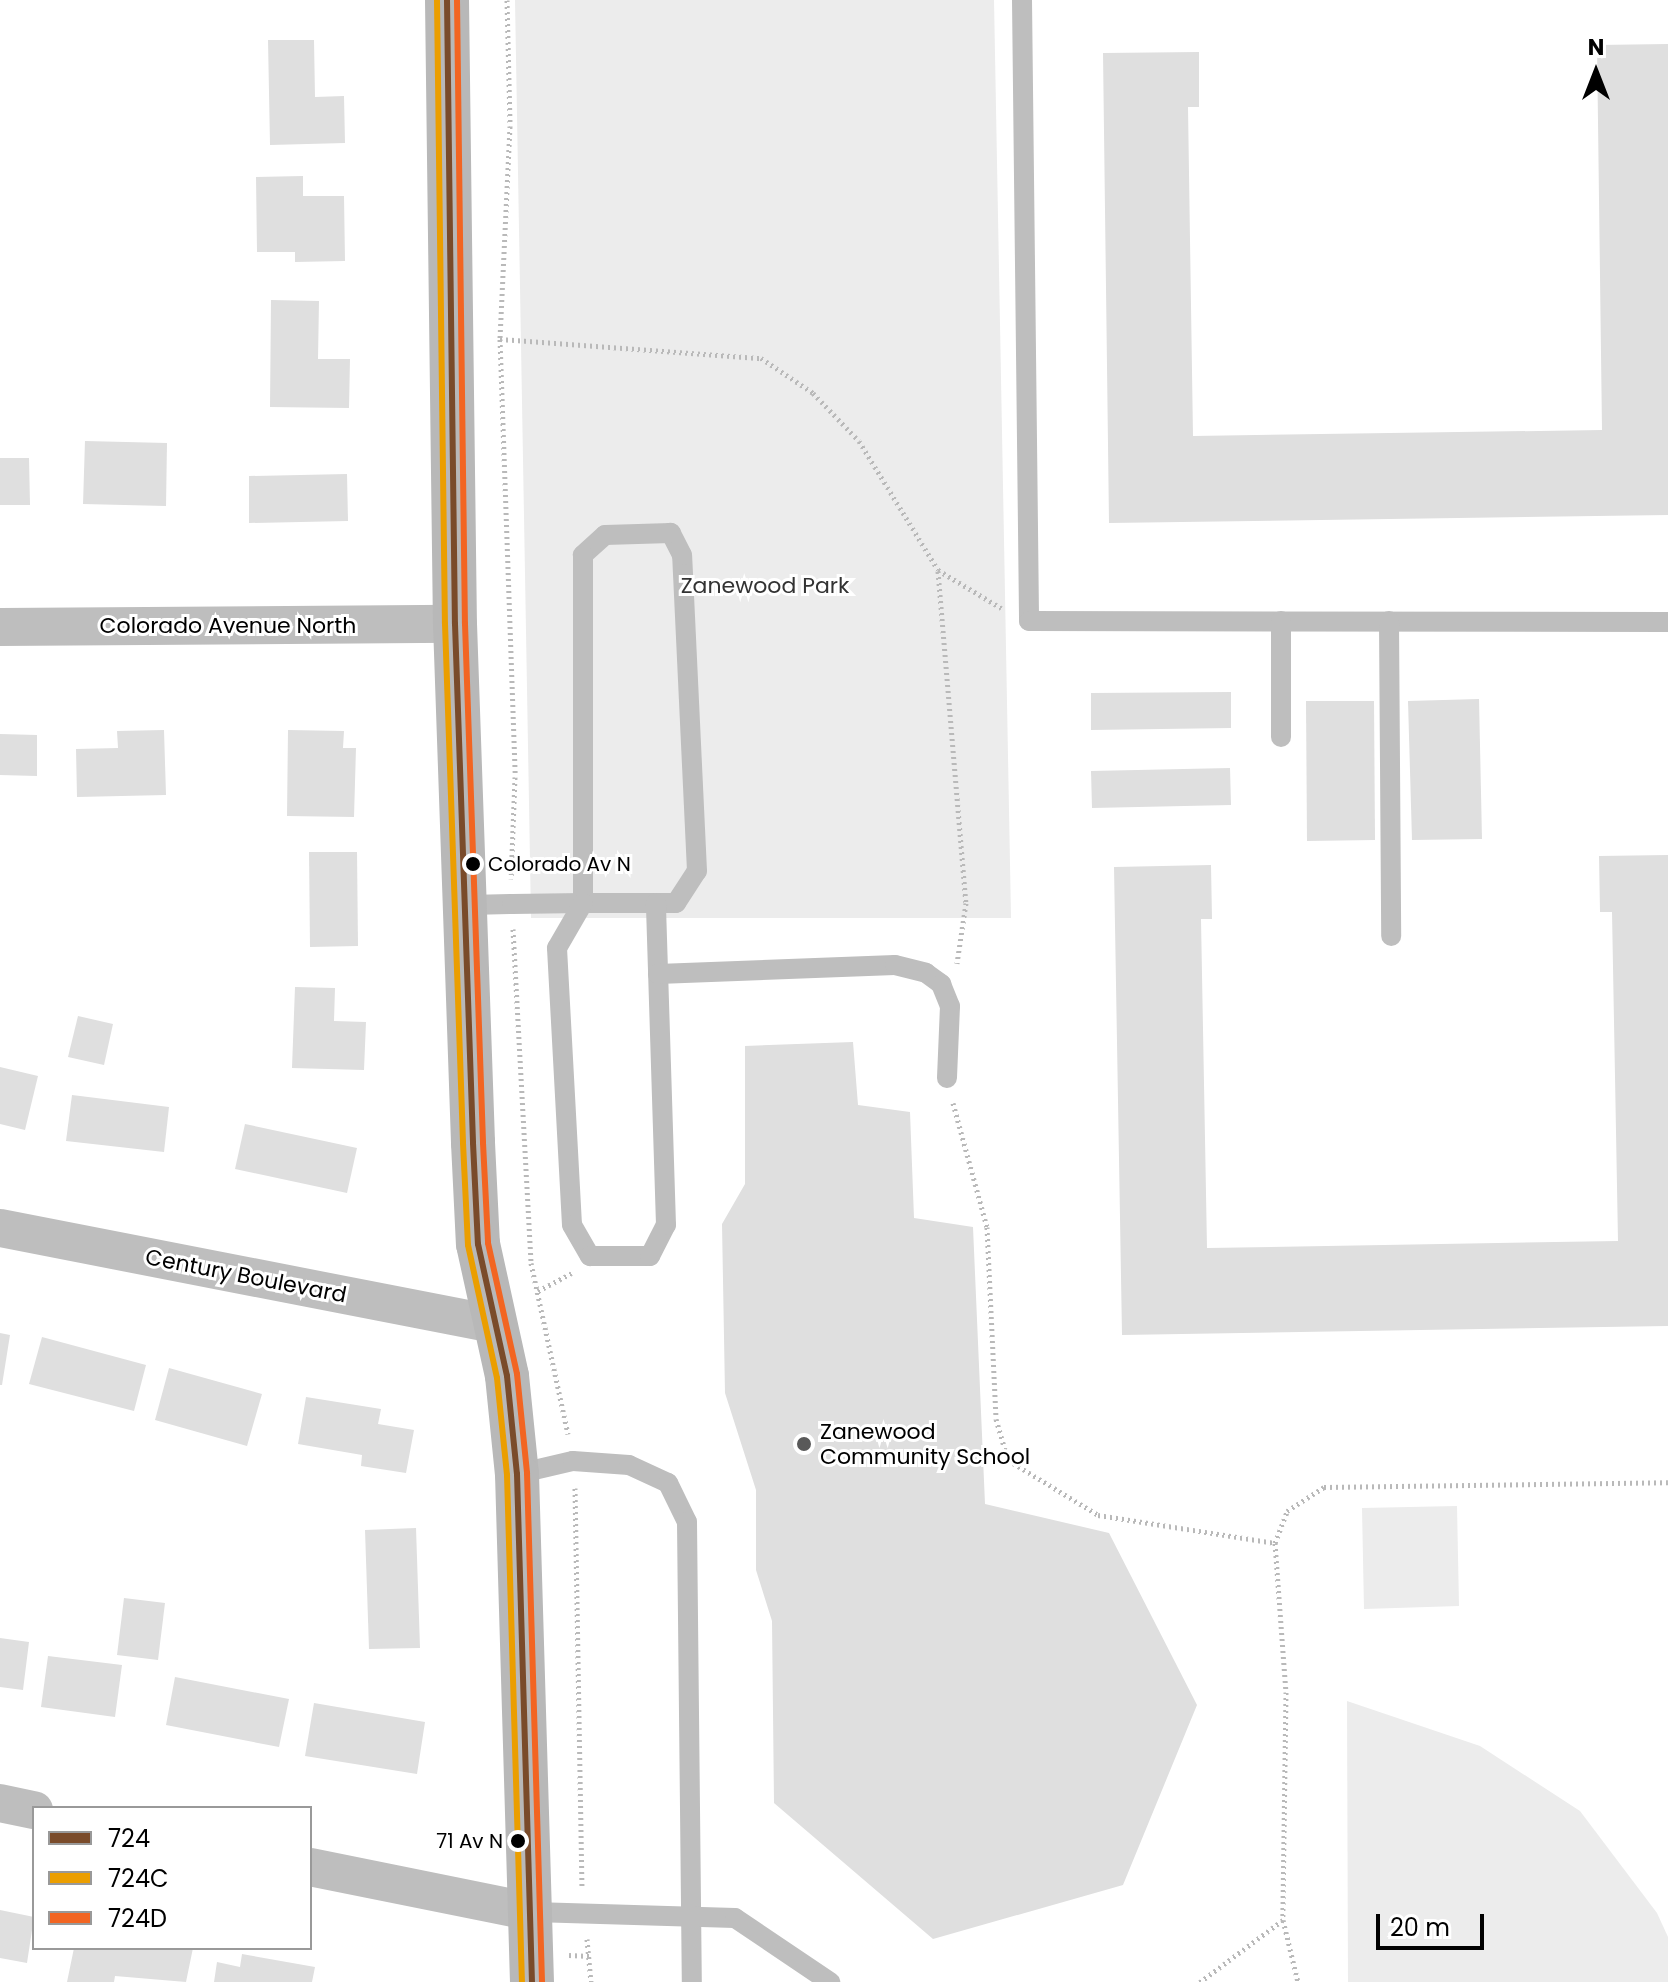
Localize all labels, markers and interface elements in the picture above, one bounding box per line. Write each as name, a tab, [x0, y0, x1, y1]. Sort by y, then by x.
north arrow	[1556, 32, 1636, 112]
text: N	[1588, 32, 1604, 63]
park label: Zanewood Park	[681, 573, 849, 599]
street label: Colorado Avenue North	[100, 613, 356, 639]
place label: Colorado Av N	[488, 852, 631, 876]
marker: Colorado Av N	[465, 856, 481, 872]
street label: Century Boulevard	[143, 1244, 349, 1308]
place label: Zanewood Community School	[820, 1418, 1030, 1470]
marker: Zanewood Community School	[795, 1435, 813, 1453]
legend	[32, 1806, 312, 1950]
text: 724	[108, 1822, 150, 1855]
place label: 71 Av N	[436, 1829, 503, 1853]
marker: 71 Av N	[510, 1833, 526, 1849]
text: 724C	[108, 1862, 169, 1895]
scale bar	[1380, 1898, 1488, 1948]
text: 724D	[108, 1902, 167, 1935]
text: 20 m	[1390, 1911, 1450, 1944]

